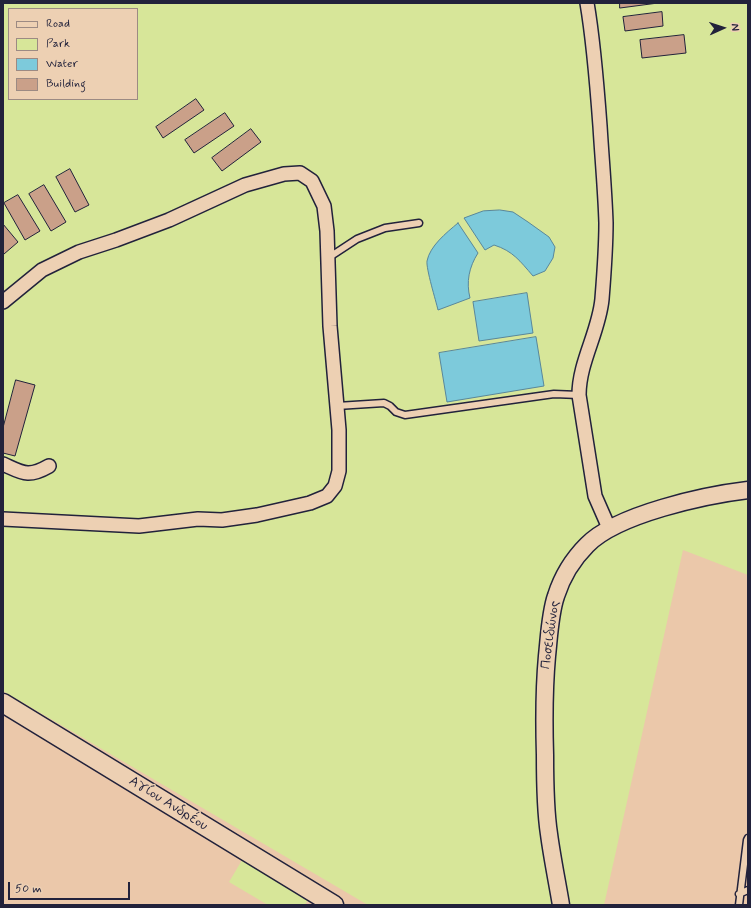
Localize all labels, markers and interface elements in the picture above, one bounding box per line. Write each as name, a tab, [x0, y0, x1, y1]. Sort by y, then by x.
legend	[8, 8, 138, 100]
north arrow	[703, 8, 743, 48]
text: Road	[46, 16, 70, 32]
text: N	[728, 23, 742, 31]
text: Park	[46, 36, 70, 52]
text: Water	[46, 56, 78, 72]
text: Building	[46, 76, 86, 92]
street label: Ποσειδώνος	[538, 600, 564, 670]
street label: Αγίου Ανδρέου	[125, 773, 211, 835]
scale bar	[10, 874, 132, 900]
text: 50 m	[15, 881, 42, 897]

